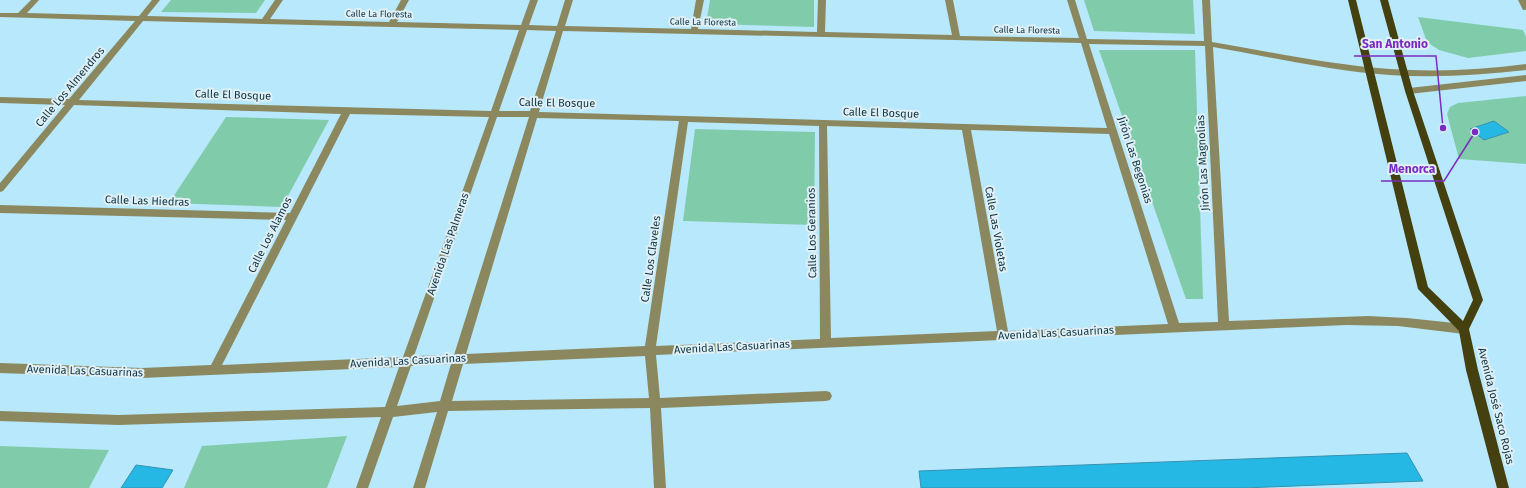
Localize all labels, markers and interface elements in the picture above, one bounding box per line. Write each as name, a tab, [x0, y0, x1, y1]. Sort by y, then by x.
street label: Calle La Floresta	[346, 8, 412, 20]
street label: Calle La Floresta	[670, 16, 736, 28]
street label: Calle La Floresta	[994, 24, 1060, 36]
callout: San Antonio	[1354, 32, 1436, 56]
text: San Antonio	[1362, 37, 1428, 51]
street label: Calle Los Almendros	[33, 44, 107, 130]
street label: Calle El Bosque	[195, 87, 271, 103]
street label: Calle El Bosque	[519, 96, 595, 110]
street label: Calle El Bosque	[843, 105, 919, 121]
street label: Jirón Las Begonias	[1115, 115, 1155, 205]
street label: Jirón Las Magnolias	[1194, 115, 1212, 211]
callout: Menorca	[1381, 157, 1444, 181]
text: Menorca	[1389, 162, 1436, 176]
street label: Calle Las Violetas	[982, 185, 1010, 273]
street label: Calle Los Geranios	[805, 187, 819, 279]
street label: Avenida Las Palmeras	[424, 191, 472, 297]
street label: Calle Las Hiedras	[105, 193, 189, 209]
street label: Calle Los Alamos	[245, 195, 295, 275]
street label: Calle Los Claveles	[638, 215, 664, 303]
street label: Avenida Las Casuarinas	[998, 323, 1114, 343]
street label: Avenida Las Casuarinas	[674, 337, 790, 357]
street label: Avenida José Saco Rojas	[1475, 346, 1517, 466]
street label: Avenida Las Casuarinas	[350, 351, 466, 371]
street label: Avenida Las Casuarinas	[27, 362, 143, 380]

